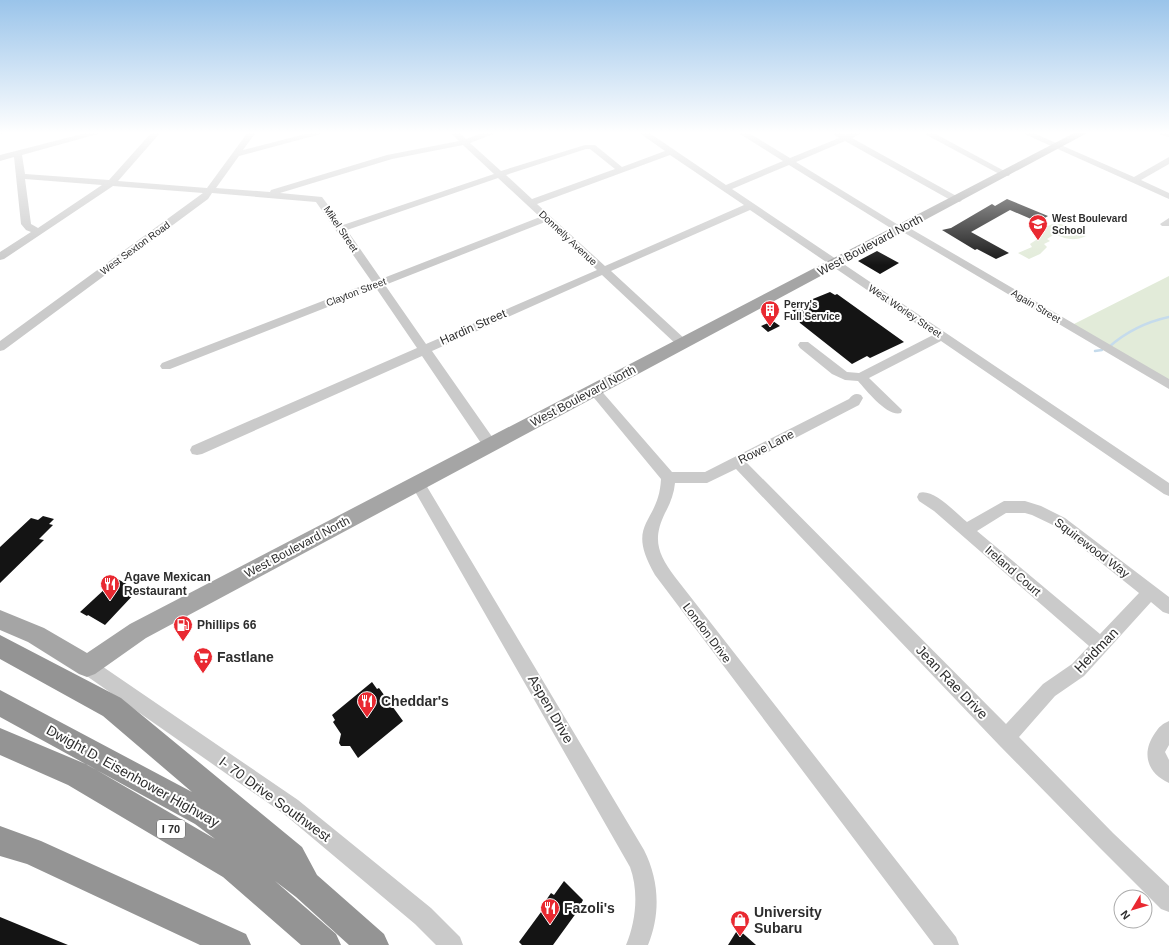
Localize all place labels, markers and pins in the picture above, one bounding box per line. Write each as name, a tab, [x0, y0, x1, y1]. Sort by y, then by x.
school or university icon: West Boulevard School	[1027, 213, 1049, 241]
place label: West Boulevard School	[1052, 213, 1127, 236]
building icon: Perry's Full Service	[759, 299, 781, 327]
place label: Perry's Full Service	[784, 299, 841, 322]
place label: Agave Mexican Restaurant	[124, 570, 211, 598]
restaurant icon: Agave Mexican Restaurant	[99, 573, 121, 601]
fuel station icon: Phillips 66	[172, 614, 194, 642]
place label: Phillips 66	[197, 618, 257, 632]
supermarket icon: Fastlane	[192, 646, 214, 674]
place label: Fastlane	[217, 649, 274, 665]
restaurant icon: Cheddar's	[356, 690, 378, 718]
place label: Cheddar's	[381, 693, 449, 709]
restaurant icon: Fazoli's	[539, 897, 561, 925]
place label: Fazoli's	[564, 900, 615, 916]
place label: University Subaru	[754, 904, 822, 936]
shop icon: University Subaru	[729, 909, 751, 937]

